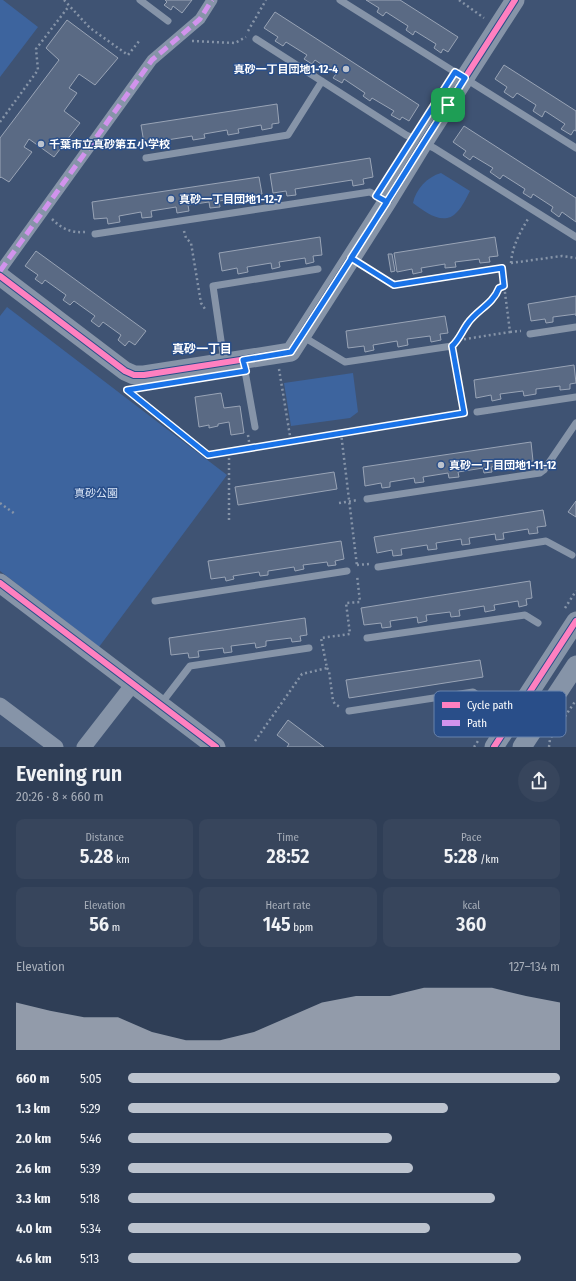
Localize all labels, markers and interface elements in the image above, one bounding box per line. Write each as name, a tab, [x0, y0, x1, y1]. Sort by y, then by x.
place label: 真砂一丁目団地1-12-4	[234, 63, 338, 76]
marker: 真砂一丁目団地1-12-4	[341, 64, 351, 74]
pin	[431, 88, 465, 122]
icon: arrive	[437, 94, 459, 116]
place label: 千葉市立真砂第五小学校	[49, 138, 170, 151]
marker: 千葉市立真砂第五小学校	[36, 139, 46, 149]
place label: 真砂一丁目団地1-12-7	[179, 193, 282, 206]
marker: 真砂一丁目団地1-12-7	[166, 194, 176, 204]
district label: 真砂一丁目	[172, 342, 232, 356]
place label: 真砂一丁目団地1-11-12	[449, 459, 556, 472]
marker: 真砂一丁目団地1-11-12	[436, 460, 446, 470]
park label: 真砂公園	[74, 487, 118, 500]
legend	[434, 691, 566, 737]
text: Cycle path	[467, 699, 513, 712]
text: Path	[467, 717, 487, 730]
text: Evening run	[16, 760, 122, 787]
button: share	[518, 760, 560, 802]
text: 20:26 · 8 × 660 m	[16, 789, 104, 804]
text: Distance	[85, 831, 124, 844]
text: Time	[277, 831, 299, 844]
text: Pace	[461, 831, 482, 844]
text: 5.28	[80, 844, 113, 868]
text: 28:52	[267, 844, 309, 868]
text: 5:28	[444, 844, 478, 868]
text: km	[113, 853, 130, 866]
text: /km	[478, 853, 499, 866]
text: Elevation	[84, 899, 125, 912]
text: Heart rate	[265, 899, 311, 912]
text: kcal	[462, 899, 480, 912]
text: 56	[89, 912, 109, 936]
text: 145	[263, 912, 291, 936]
text: 360	[456, 912, 487, 936]
text: m	[109, 921, 120, 934]
text: bpm	[291, 921, 313, 934]
text: Elevation	[16, 959, 65, 974]
text: 127–134 m	[509, 959, 560, 974]
text: 660 m	[16, 1071, 49, 1086]
text: 5:05	[80, 1071, 101, 1086]
text: 1.3 km	[16, 1101, 50, 1116]
text: 5:29	[80, 1101, 101, 1116]
text: 2.0 km	[16, 1131, 51, 1146]
text: 5:46	[80, 1131, 101, 1146]
text: 2.6 km	[16, 1161, 51, 1176]
text: 5:39	[80, 1161, 101, 1176]
text: 3.3 km	[16, 1191, 51, 1206]
text: 5:18	[80, 1191, 100, 1206]
text: 4.0 km	[16, 1221, 52, 1236]
text: 5:34	[80, 1221, 101, 1236]
text: 4.6 km	[16, 1251, 52, 1266]
text: 5:13	[80, 1251, 99, 1266]

